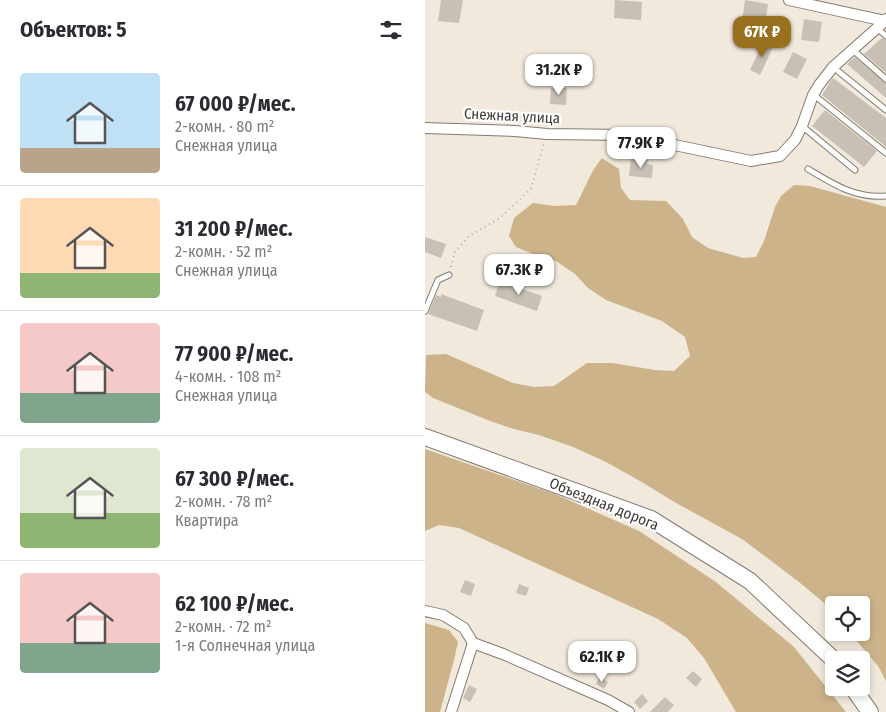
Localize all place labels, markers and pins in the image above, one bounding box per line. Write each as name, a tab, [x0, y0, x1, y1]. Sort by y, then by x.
pin: 67K ₽	[727, 15, 797, 58]
pin: 31.2K ₽	[513, 54, 605, 96]
pin: 77.9K ₽	[595, 126, 687, 169]
pin: 67.3K ₽	[473, 254, 565, 296]
pin: 62.1K ₽	[556, 640, 648, 683]

